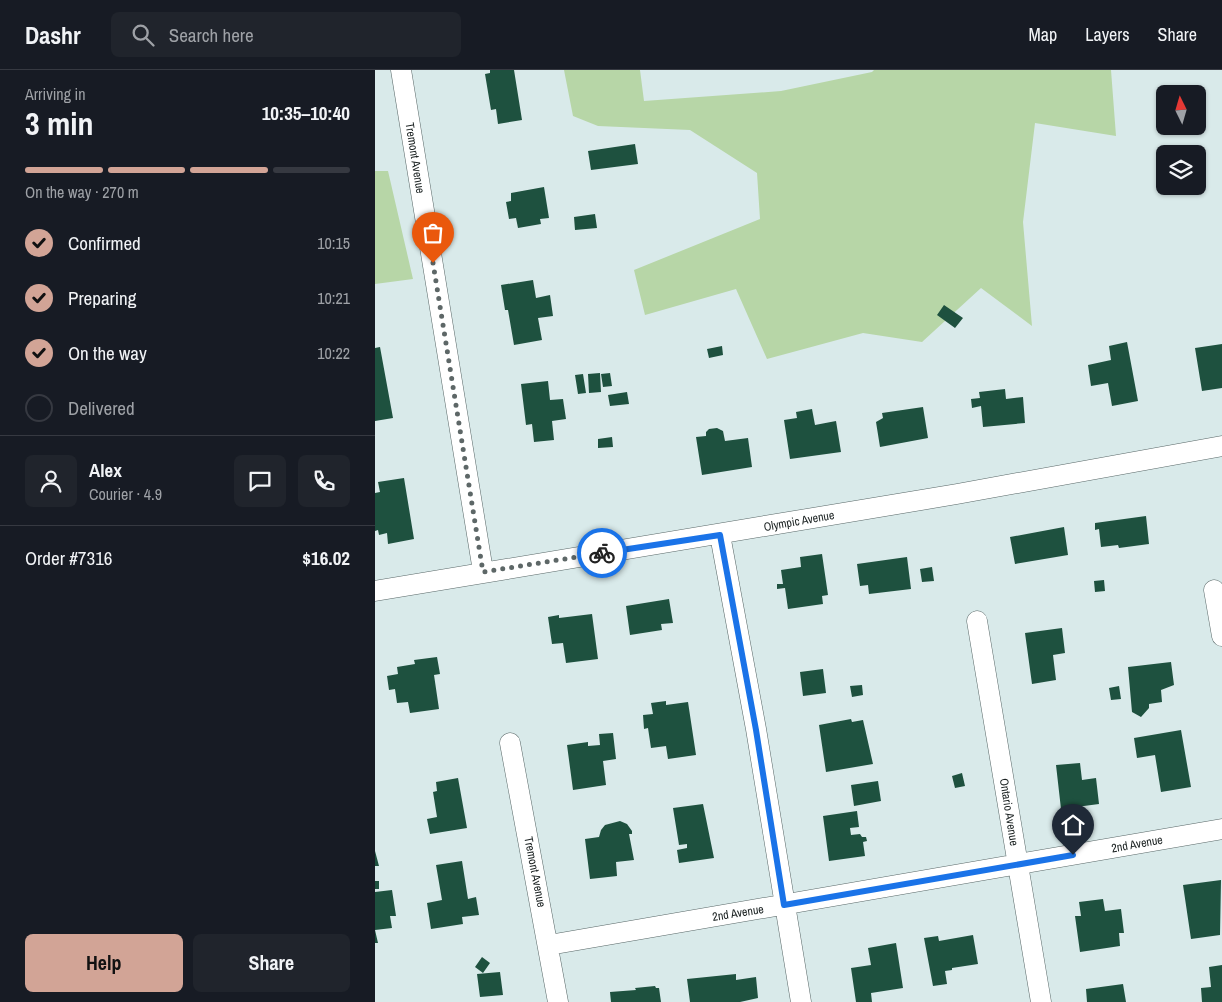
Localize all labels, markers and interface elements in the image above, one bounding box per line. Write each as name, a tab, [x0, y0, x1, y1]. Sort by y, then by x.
search box	[111, 12, 461, 57]
text: Dashr	[25, 19, 81, 51]
icon: search	[129, 21, 157, 49]
text: Search here	[169, 22, 254, 48]
text: Map	[1029, 22, 1057, 47]
text: Layers	[1085, 22, 1130, 47]
text: Share	[1158, 22, 1197, 47]
text: Arriving in	[25, 83, 86, 105]
north arrow	[1156, 85, 1206, 135]
map controls	[1156, 85, 1206, 195]
text: 10:35–10:40	[262, 100, 350, 126]
text: 3 min	[25, 102, 94, 145]
street label: Tremont Avenue	[401, 121, 429, 195]
button: layers	[1156, 145, 1206, 195]
text: On the way · 270 m	[25, 181, 139, 203]
pin	[412, 212, 454, 263]
icon: bag	[419, 219, 447, 247]
icon: check	[25, 229, 53, 257]
text: Confirmed	[68, 230, 141, 256]
text: 10:15	[317, 232, 350, 254]
icon: check	[25, 284, 53, 312]
text: Preparing	[68, 285, 136, 311]
text: 10:21	[317, 287, 350, 309]
icon: check	[25, 339, 53, 367]
text: On the way	[68, 340, 147, 366]
text: 10:22	[317, 342, 350, 364]
text: Delivered	[68, 395, 135, 421]
button: person	[25, 455, 77, 507]
button: chat	[234, 455, 286, 507]
button: phone	[298, 455, 350, 507]
text: Alex	[89, 457, 122, 483]
text: Courier · 4.9	[89, 483, 162, 505]
street label: Olympic Avenue	[762, 507, 836, 535]
courier	[577, 528, 627, 578]
icon: bike	[588, 539, 616, 567]
text: Order #7316	[25, 545, 112, 571]
text: $16.02	[302, 545, 350, 571]
street label: Ontario Avenue	[996, 777, 1022, 847]
pin	[1052, 804, 1094, 855]
icon: home	[1059, 811, 1087, 839]
street label: 2nd Avenue	[1110, 832, 1164, 856]
street label: Tremont Avenue	[520, 835, 550, 909]
street label: 2nd Avenue	[711, 901, 765, 925]
button: Help	[25, 934, 183, 992]
button: Share	[193, 934, 350, 992]

